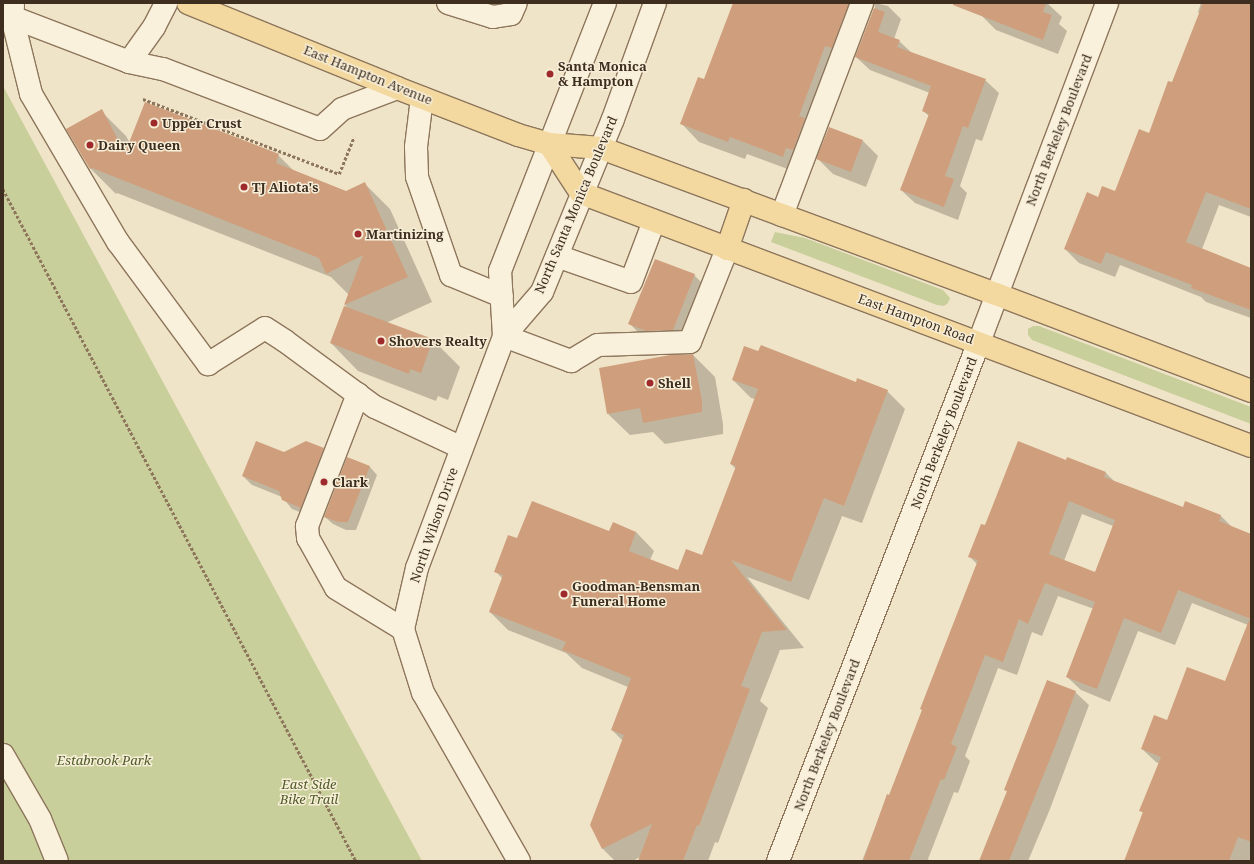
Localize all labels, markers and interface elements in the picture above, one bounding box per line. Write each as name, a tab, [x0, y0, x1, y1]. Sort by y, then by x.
street label: East Hampton Avenue	[301, 42, 435, 108]
street label: North Berkeley Boulevard	[1023, 52, 1095, 208]
place label: Santa Monica & Hampton	[558, 59, 647, 90]
marker: Santa Monica & Hampton	[545, 69, 555, 79]
street label: North Santa Monica Boulevard	[531, 114, 621, 296]
place label: Upper Crust	[162, 115, 242, 131]
marker: Upper Crust	[149, 118, 159, 128]
place label: Dairy Queen	[98, 137, 180, 153]
marker: Dairy Queen	[85, 140, 95, 150]
place label: TJ Aliota's	[252, 179, 319, 195]
marker: TJ Aliota's	[239, 182, 249, 192]
place label: Martinizing	[366, 226, 443, 242]
marker: Martinizing	[353, 229, 363, 239]
street label: East Hampton Road	[856, 291, 976, 347]
place label: Shovers Realty	[389, 333, 487, 349]
marker: Shovers Realty	[376, 336, 386, 346]
street label: North Berkeley Boulevard	[908, 355, 980, 511]
place label: Shell	[658, 375, 691, 391]
marker: Shell	[645, 378, 655, 388]
street label: North Wilson Drive	[407, 465, 461, 585]
place label: Clark	[332, 474, 368, 490]
marker: Clark	[319, 477, 329, 487]
place label: Goodman-Bensman Funeral Home	[572, 579, 700, 610]
marker: Goodman-Bensman Funeral Home	[559, 589, 569, 599]
street label: North Berkeley Boulevard	[791, 657, 863, 813]
park label: Estabrook Park	[57, 752, 151, 768]
park label: East Side Bike Trail	[280, 777, 338, 808]

